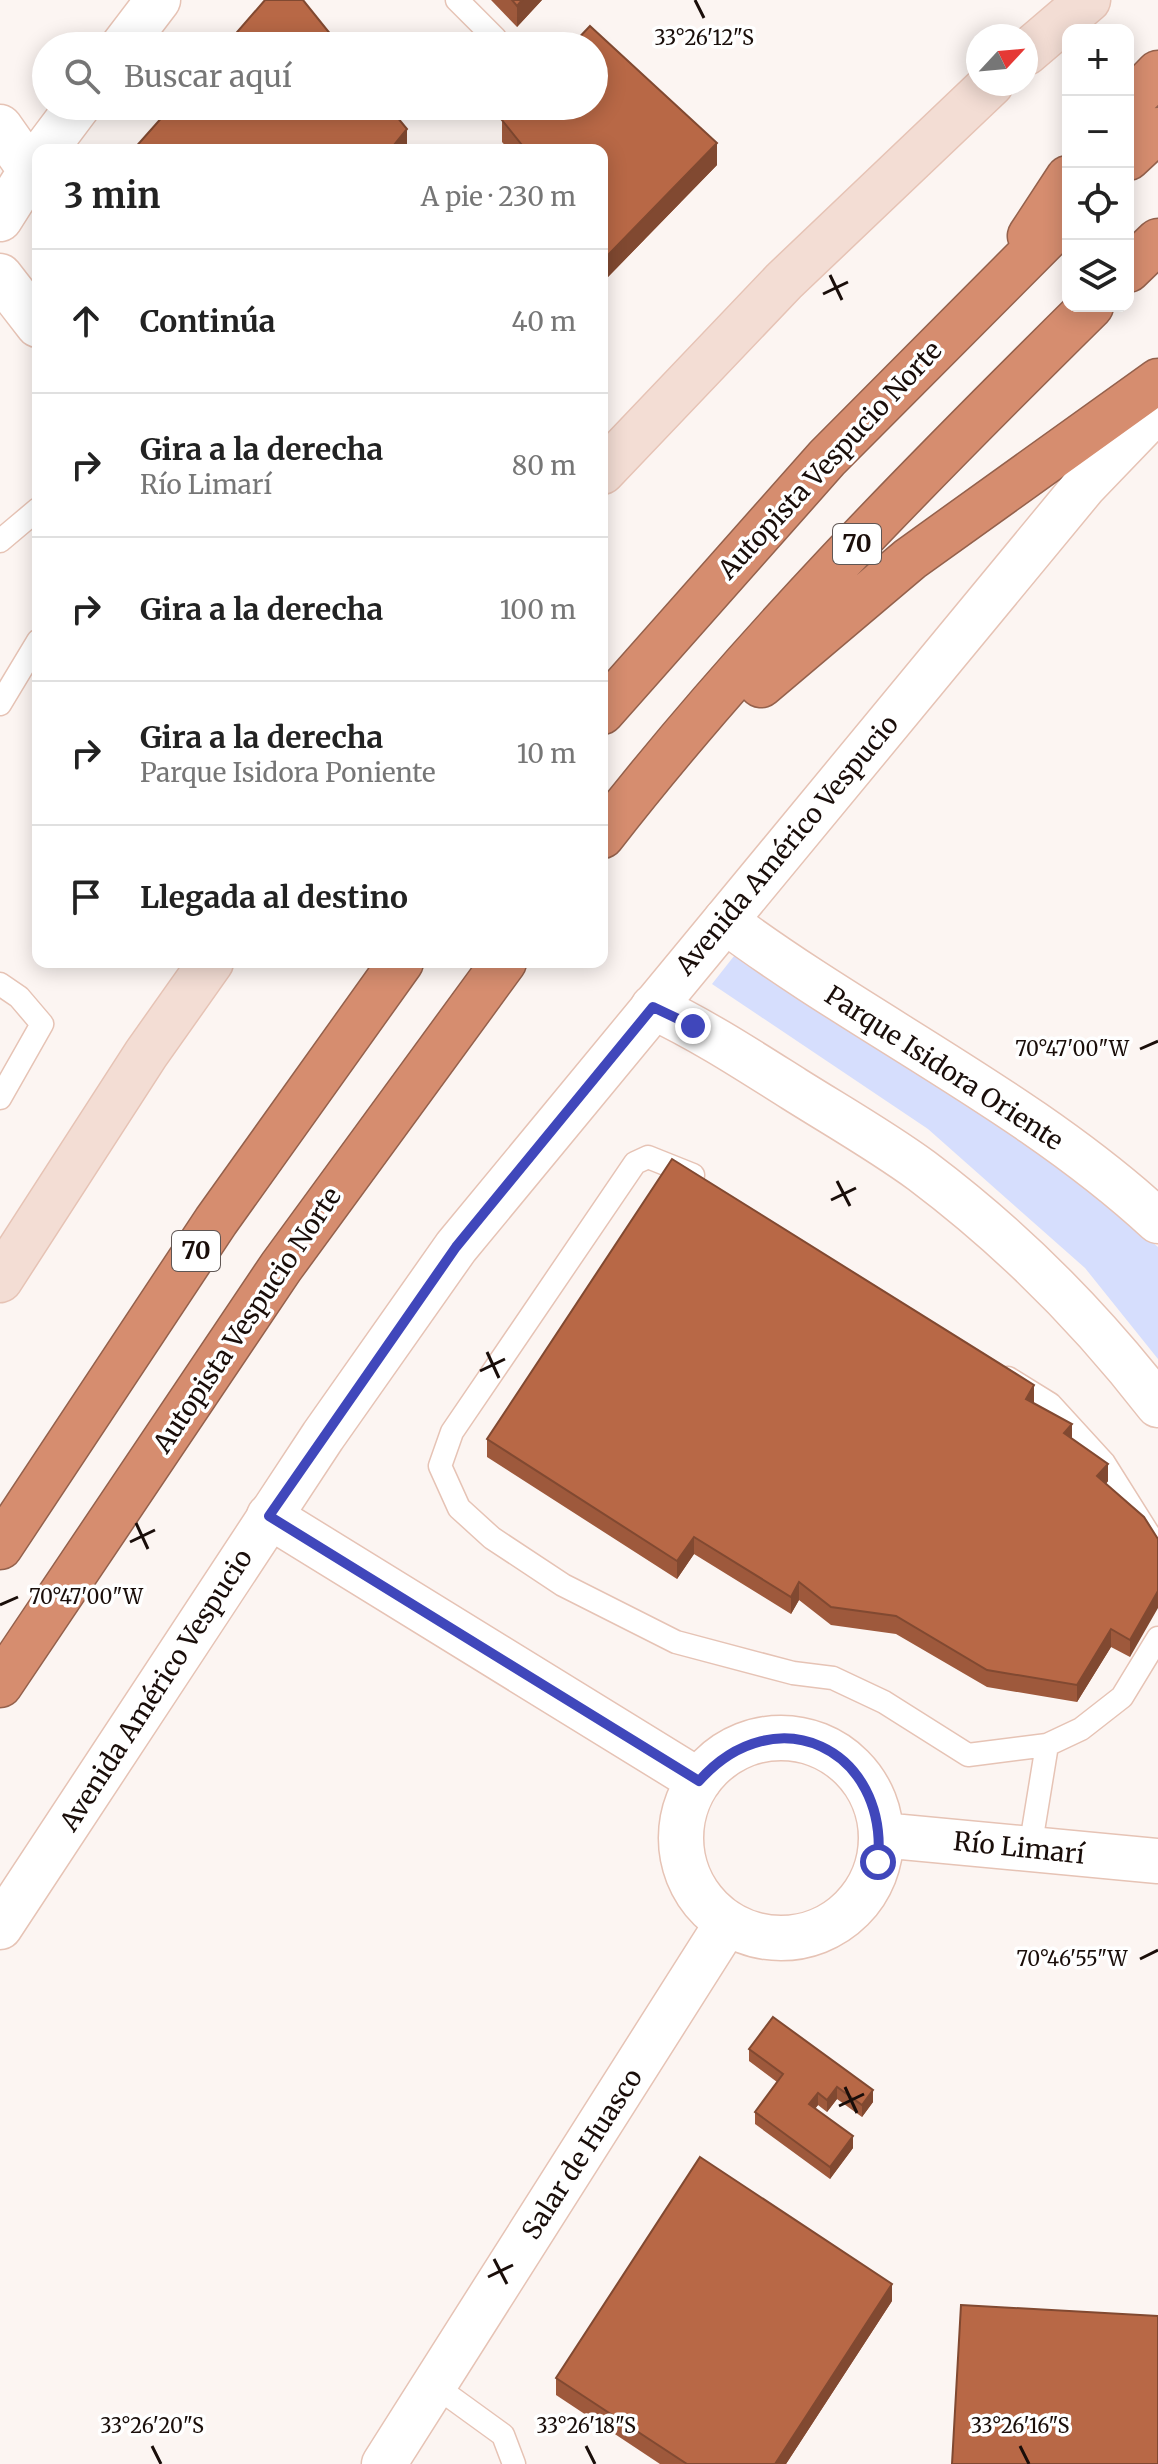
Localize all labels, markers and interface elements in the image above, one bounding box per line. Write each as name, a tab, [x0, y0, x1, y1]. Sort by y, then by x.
north arrow	[966, 24, 1038, 96]
map controls	[1062, 24, 1134, 312]
button: +	[1062, 24, 1134, 96]
text: 33°26'12"S	[654, 25, 754, 50]
search box	[32, 32, 608, 120]
icon: search	[60, 54, 104, 98]
text: Buscar aquí	[124, 57, 292, 95]
button: −	[1062, 96, 1134, 168]
button: locate	[1062, 168, 1134, 240]
text: 3 min	[64, 175, 160, 217]
text: A pie · 230 m	[421, 180, 576, 213]
button: layers	[1062, 240, 1134, 312]
icon: ahead	[64, 299, 108, 343]
text: Continúa	[140, 302, 276, 340]
text: 40 m	[512, 305, 576, 338]
street label: Autopista Vespucio Norte	[710, 334, 948, 586]
text: Gira a la derecha	[140, 430, 383, 468]
icon: right	[64, 443, 108, 487]
text: 80 m	[512, 449, 576, 482]
text: Río Limarí	[140, 468, 272, 501]
road number: 70	[833, 524, 881, 564]
icon: right	[64, 587, 108, 631]
text: Gira a la derecha	[140, 590, 383, 628]
text: 100 m	[500, 593, 576, 626]
street label: Avenida Américo Vespucio	[668, 708, 905, 982]
text: Gira a la derecha	[140, 718, 383, 756]
icon: right	[64, 731, 108, 775]
text: 10 m	[517, 737, 576, 770]
text: Parque Isidora Poniente	[140, 756, 436, 789]
icon: arrive	[64, 875, 108, 919]
text: Llegada al destino	[140, 878, 408, 916]
street label: Parque Isidora Oriente	[819, 978, 1070, 1157]
route end	[675, 1008, 711, 1044]
text: 70°47'00"W	[1015, 1036, 1130, 1061]
street label: Autopista Vespucio Norte	[145, 1181, 348, 1460]
road number: 70	[172, 1231, 220, 1271]
street label: Avenida Américo Vespucio	[52, 1543, 259, 1838]
text: 70°47'00"W	[29, 1584, 144, 1609]
street label: Río Limarí	[952, 1824, 1087, 1871]
route start	[860, 1844, 896, 1880]
text: 70°46'55"W	[1016, 1946, 1129, 1971]
street label: Salar de Huasco	[514, 2062, 649, 2245]
text: 33°26'20"S	[100, 2413, 204, 2438]
text: 33°26'18"S	[536, 2413, 636, 2438]
text: 33°26'16"S	[971, 2413, 1069, 2438]

